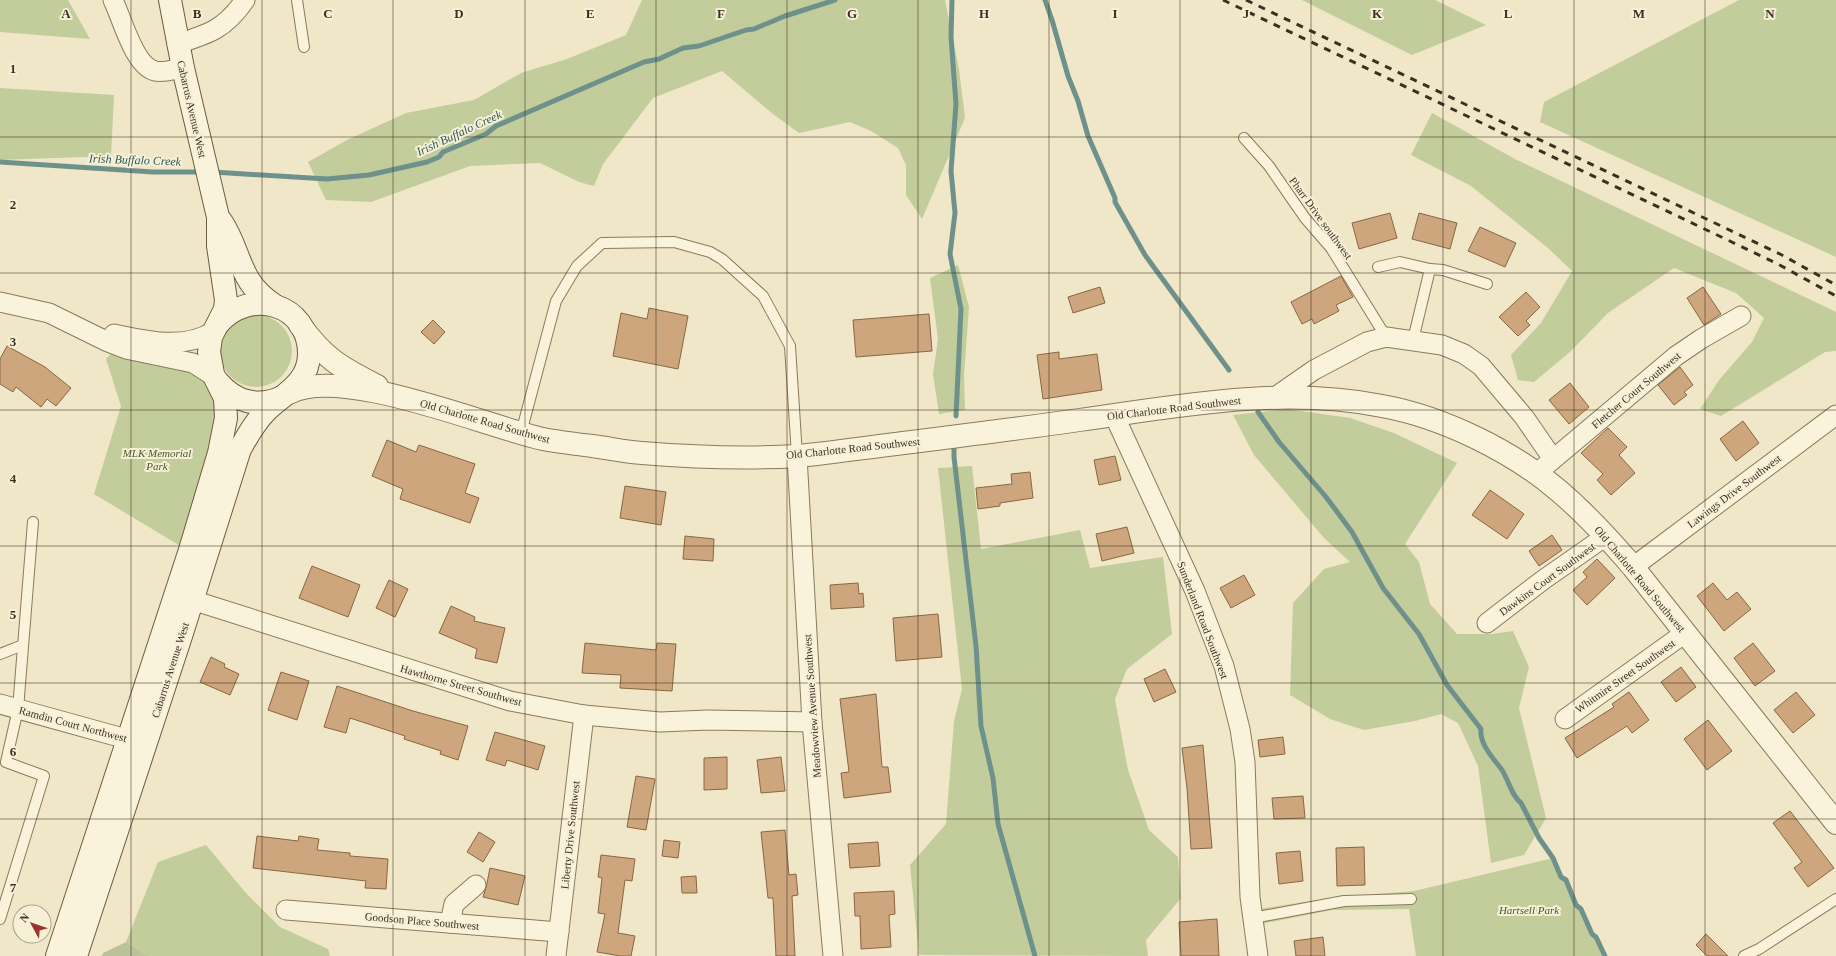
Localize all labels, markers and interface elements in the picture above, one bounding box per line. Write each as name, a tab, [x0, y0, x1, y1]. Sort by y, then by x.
text: A	[61, 6, 71, 21]
text: B	[193, 6, 202, 21]
text: C	[323, 6, 333, 21]
text: D	[454, 6, 464, 21]
text: E	[586, 6, 594, 21]
text: F	[717, 6, 725, 21]
text: G	[847, 6, 857, 21]
text: H	[979, 6, 989, 21]
text: I	[1112, 6, 1118, 21]
text: J	[1243, 6, 1250, 21]
text: K	[1372, 6, 1383, 21]
text: L	[1504, 6, 1513, 21]
text: M	[1633, 6, 1645, 21]
text: N	[1765, 6, 1775, 21]
street label: Cabarrus Avenue West	[175, 59, 209, 159]
text: 1	[10, 61, 16, 76]
water label: Irish Buffalo Creek	[413, 107, 504, 159]
water label: Irish Buffalo Creek	[88, 151, 182, 169]
street label: Pharr Drive southwest	[1287, 175, 1355, 261]
text: 2	[10, 197, 16, 212]
text: 3	[10, 334, 17, 349]
street label: Fletcher Court Southwest	[1589, 349, 1683, 431]
street label: Old Charlotte Road Southwest	[1106, 394, 1242, 422]
street label: Old Charlotte Road Southwest	[419, 397, 551, 445]
street label: Old Charlotte Road Southwest	[785, 435, 921, 461]
park label: MLK Memorial Park	[122, 447, 191, 472]
street label: Lawings Drive Southwest	[1685, 452, 1783, 530]
text: 4	[10, 471, 17, 486]
street label: Old Charlotte Road Southwest	[1592, 524, 1688, 634]
street label: Dawkins Court Southwest	[1497, 540, 1597, 618]
street label: Sunderland Road Southwest	[1175, 560, 1231, 680]
text: 5	[10, 607, 17, 622]
street label: Cabarrus Avenue West	[149, 621, 191, 719]
street label: Meadowview Avenue Southwest	[801, 634, 823, 778]
street label: Whitmire Street Southwest	[1573, 637, 1677, 715]
street label: Hawthorne Street Southwest	[399, 662, 523, 708]
street label: Ramdin Court Northwest	[18, 704, 128, 744]
text: 6	[10, 744, 17, 759]
street label: Liberty Drive Southwest	[558, 780, 582, 890]
text: 7	[10, 880, 17, 895]
north arrow	[12, 904, 52, 944]
park label: Hartsell Park	[1498, 904, 1560, 916]
street label: Goodson Place Southwest	[364, 910, 480, 932]
text: N	[17, 911, 32, 924]

